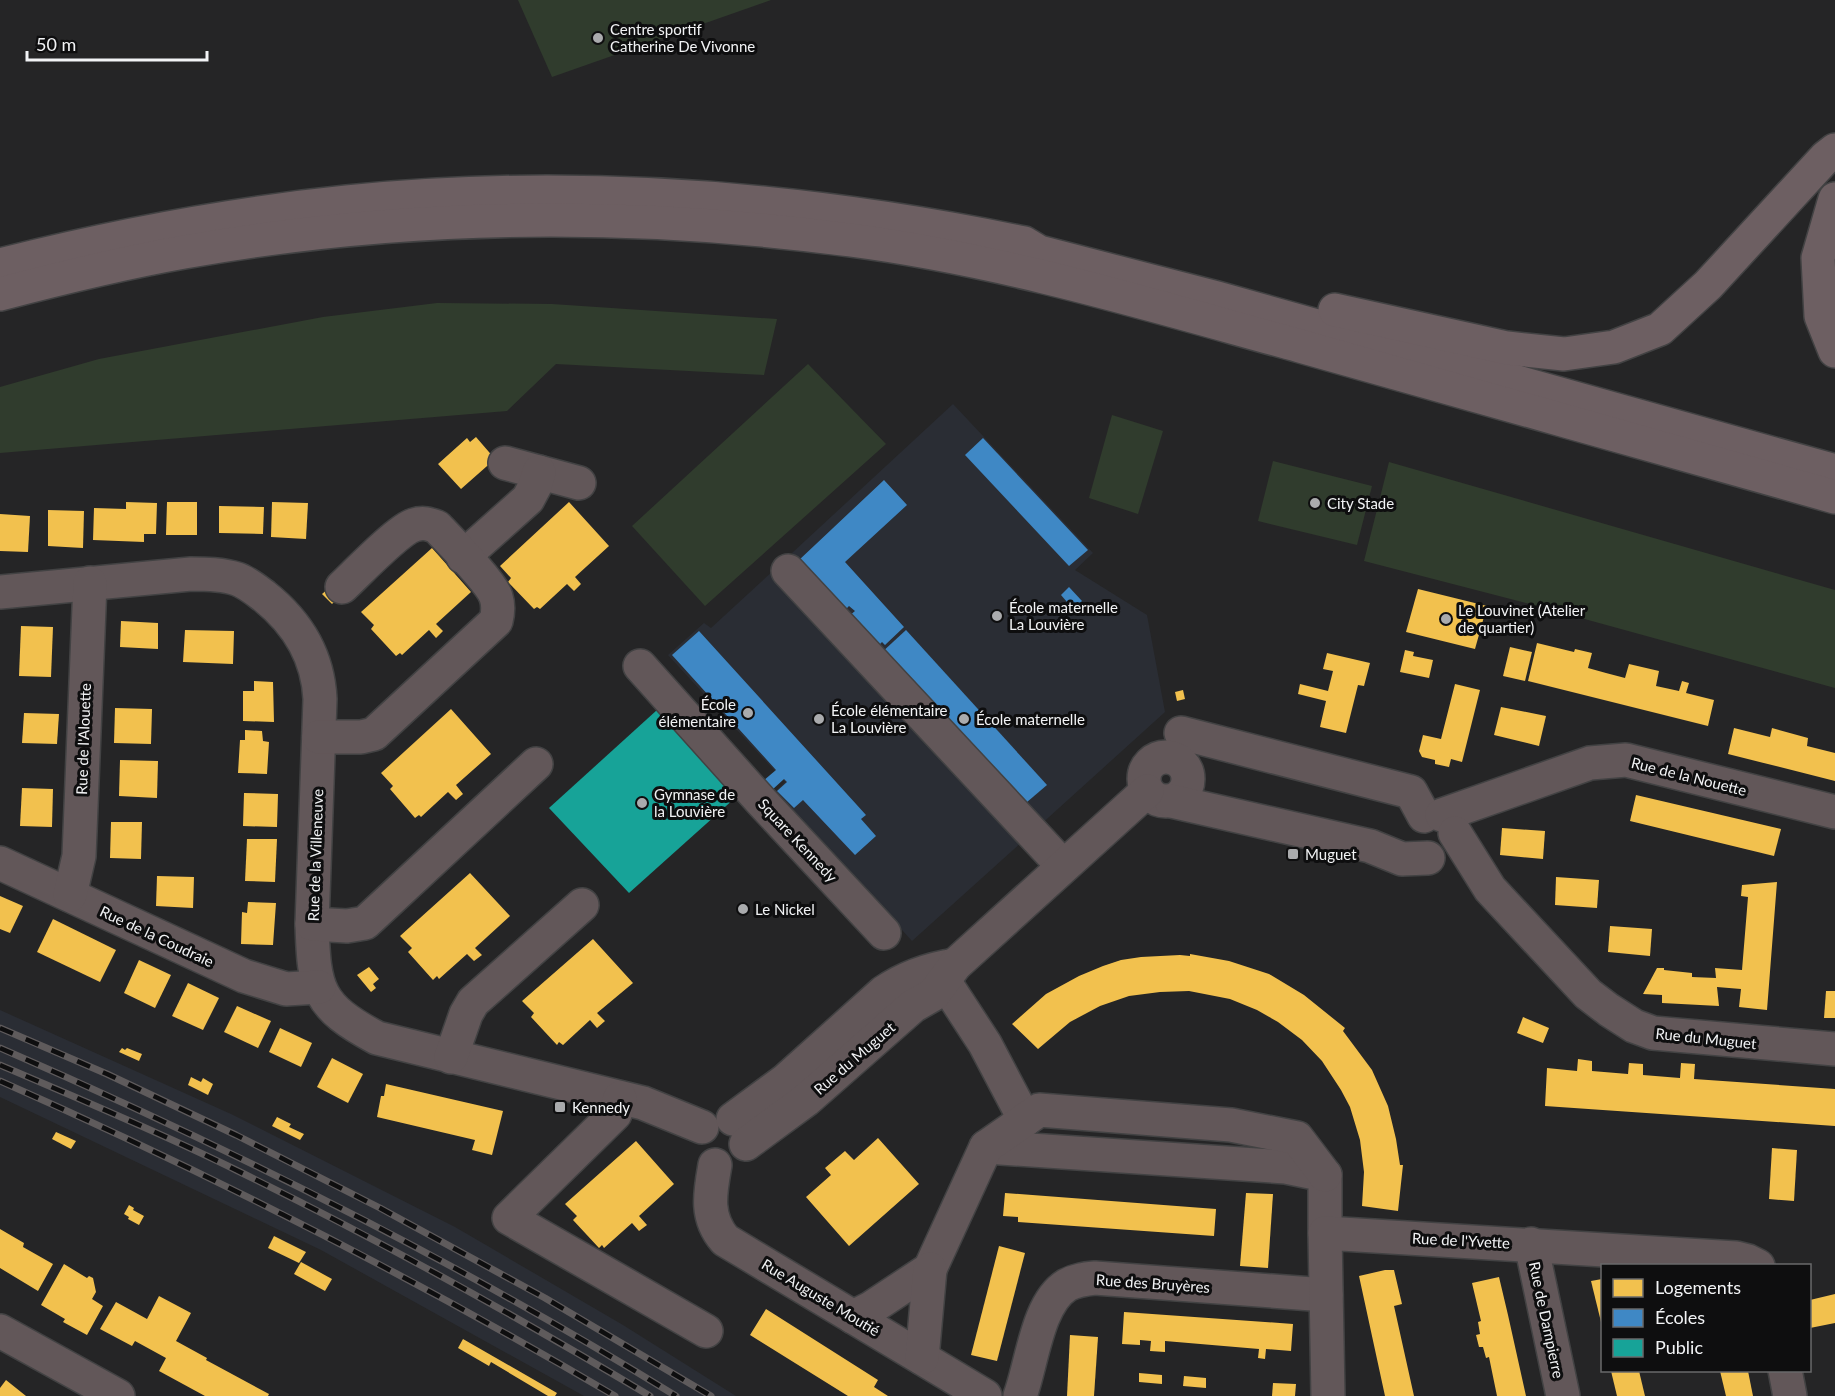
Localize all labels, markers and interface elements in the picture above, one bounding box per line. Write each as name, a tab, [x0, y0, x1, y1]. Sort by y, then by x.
place label: Centre sportif Catherine De Vivonne	[610, 20, 755, 55]
scale bar	[27, 24, 207, 62]
marker: Centre sportif Catherine De Vivonne	[591, 31, 605, 45]
text: 50 m	[36, 33, 76, 55]
place label: City Stade	[1327, 494, 1394, 512]
marker: City Stade	[1308, 496, 1322, 510]
place label: École maternelle La Louvière	[1009, 598, 1118, 633]
place label: Le Louvinet (Atelier de quartier)	[1458, 601, 1586, 636]
marker: École maternelle La Louvière	[990, 609, 1004, 623]
marker: Le Louvinet (Atelier de quartier)	[1439, 612, 1453, 626]
street label: Rue de l'Alouette	[72, 683, 94, 795]
place label: École élémentaire	[659, 695, 736, 730]
place label: École élémentaire La Louvière	[831, 701, 948, 736]
marker: École élémentaire	[741, 706, 755, 720]
place label: École maternelle	[976, 710, 1085, 728]
marker: École élémentaire La Louvière	[812, 712, 826, 726]
marker: École maternelle	[957, 712, 971, 726]
street label: Rue de la Nouette	[1629, 753, 1749, 799]
place label: Gymnase de la Louvière	[654, 785, 735, 820]
street label: Rue de la Villeneuve	[304, 788, 326, 922]
street label: Square Kennedy	[755, 795, 841, 886]
marker: Gymnase de la Louvière	[635, 796, 649, 810]
place label: Muguet	[1305, 845, 1357, 863]
marker: Muguet	[1286, 847, 1300, 861]
place label: Le Nickel	[755, 900, 815, 918]
street label: Rue de la Coudraie	[97, 902, 217, 970]
marker: Le Nickel	[736, 902, 750, 916]
street label: Rue du Muguet	[810, 1018, 899, 1098]
street label: Rue du Muguet	[1655, 1024, 1758, 1052]
place label: Kennedy	[572, 1098, 630, 1116]
marker: Kennedy	[553, 1100, 567, 1114]
street label: Rue de l'Yvette	[1412, 1228, 1510, 1252]
street label: Rue Auguste Moutié	[759, 1255, 883, 1339]
street label: Rue de Dampierre	[1526, 1260, 1568, 1380]
legend	[1601, 1264, 1811, 1372]
street label: Rue des Bruyères	[1095, 1270, 1211, 1296]
text: Logements	[1655, 1276, 1741, 1298]
text: Écoles	[1655, 1306, 1705, 1328]
text: Public	[1655, 1336, 1703, 1358]

